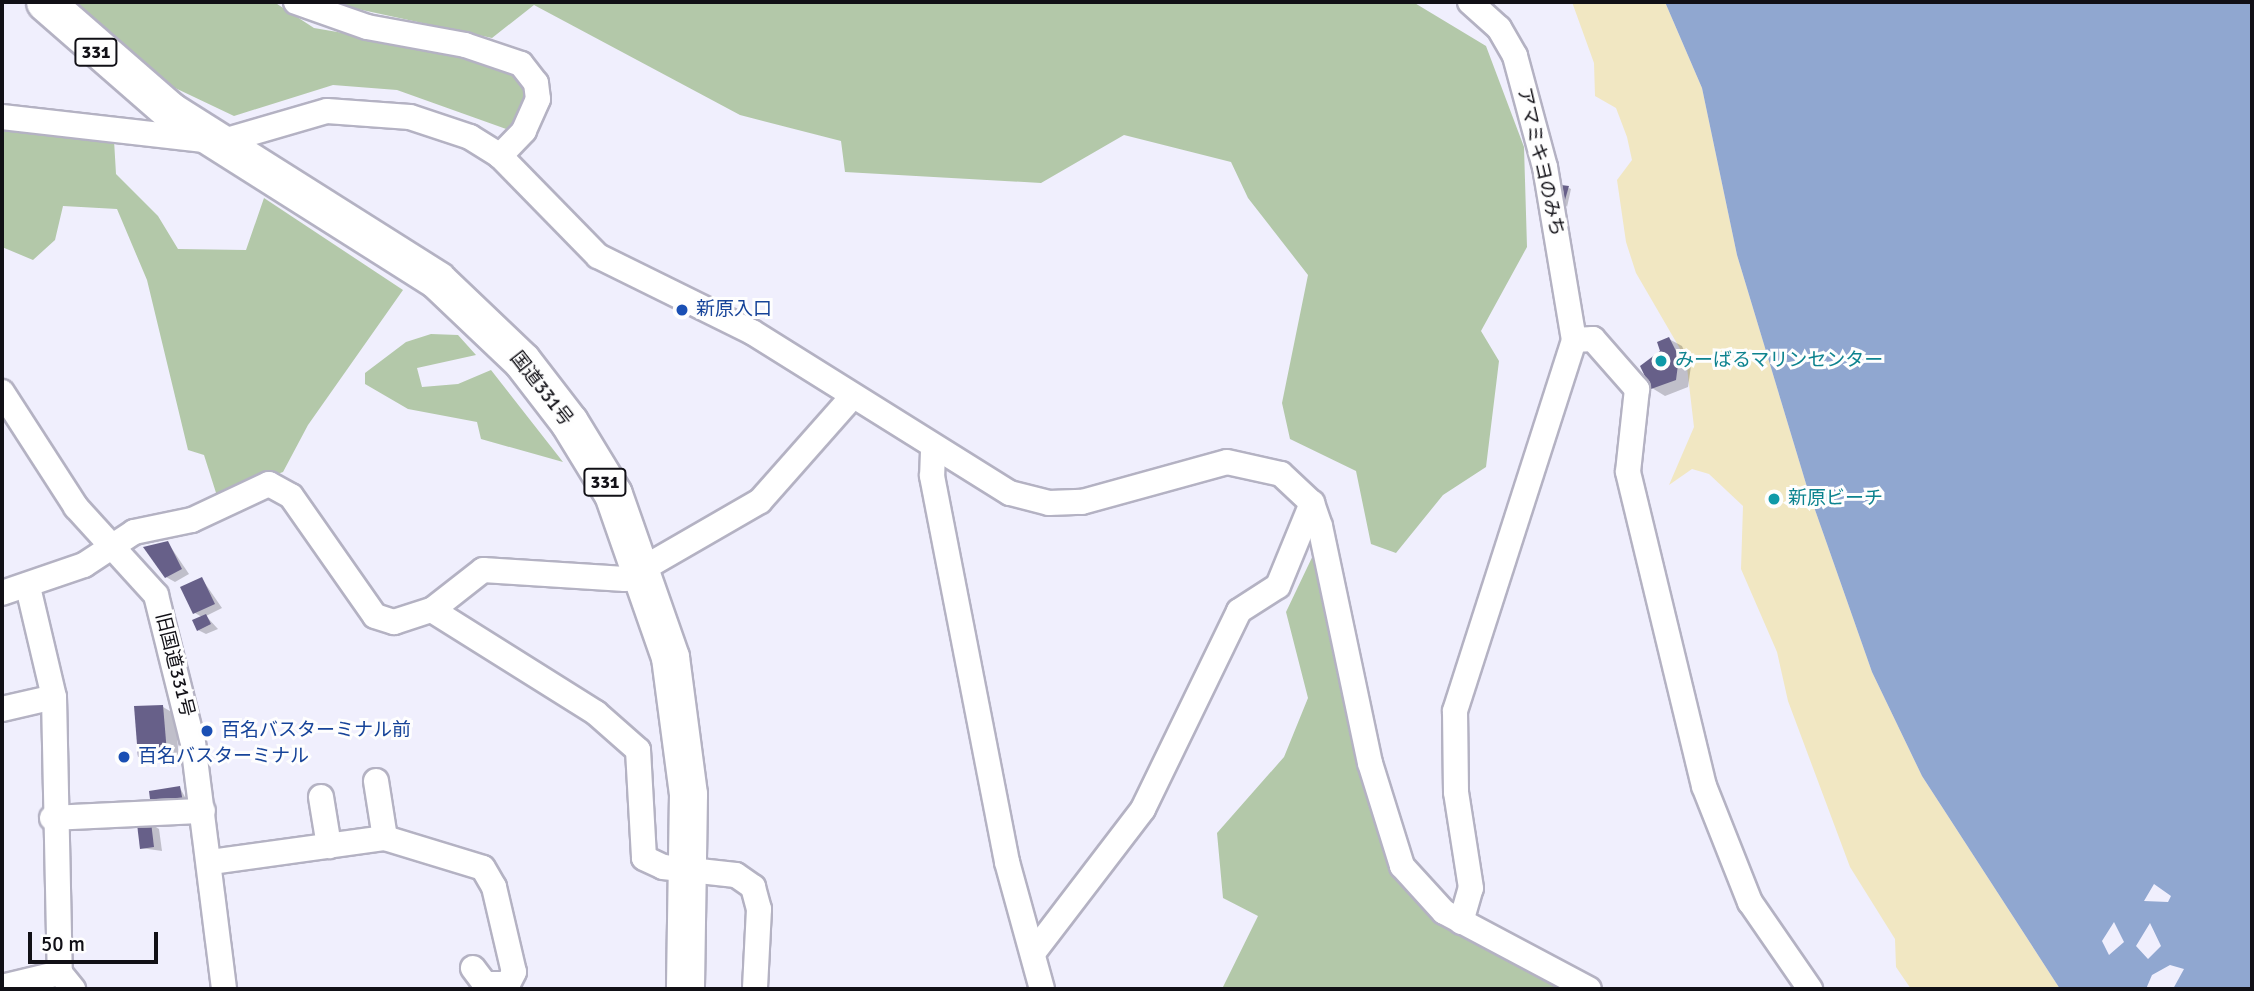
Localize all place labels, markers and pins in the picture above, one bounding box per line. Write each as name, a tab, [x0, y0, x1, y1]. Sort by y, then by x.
place label: 新原入口	[696, 299, 772, 321]
marker: 新原入口	[674, 302, 690, 318]
place label: みーばるマリンセンター	[1675, 350, 1884, 372]
marker: みーばるマリンセンター	[1653, 353, 1669, 369]
place label: 新原ビーチ	[1788, 488, 1883, 510]
marker: 新原ビーチ	[1766, 491, 1782, 507]
place label: 百名バスターミナル前	[221, 720, 411, 742]
marker: 百名バスターミナル前	[199, 723, 215, 739]
place label: 百名バスターミナル	[138, 746, 309, 768]
marker: 百名バスターミナル	[116, 749, 132, 765]

